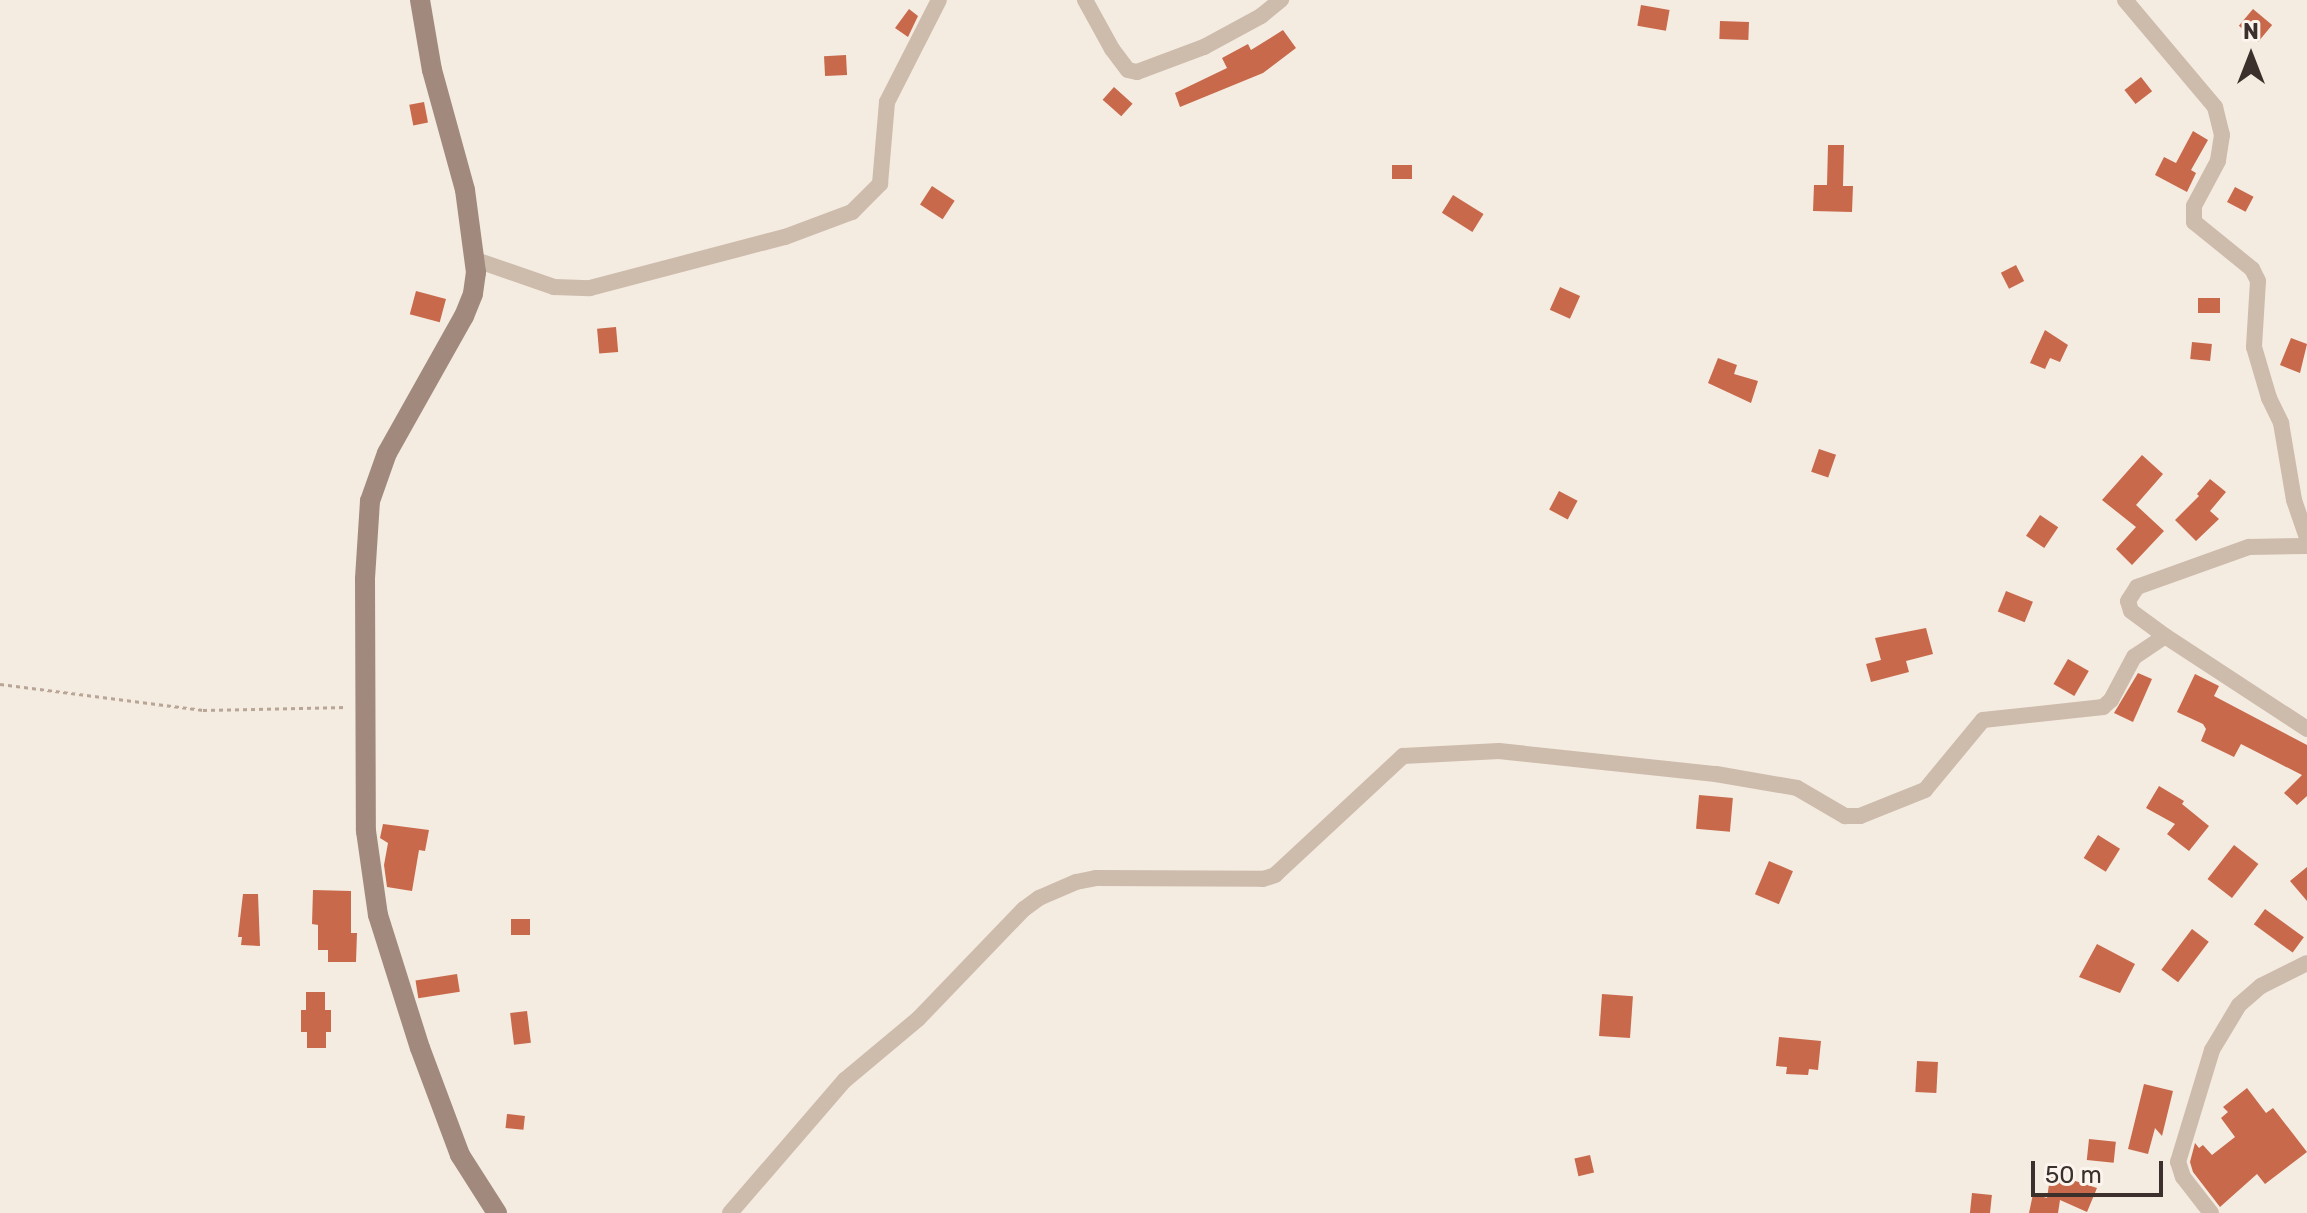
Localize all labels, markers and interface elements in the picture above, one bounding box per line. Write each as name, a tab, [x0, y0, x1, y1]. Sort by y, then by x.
north arrow	[2211, 16, 2291, 96]
text: N	[2243, 18, 2259, 45]
scale bar	[2035, 1145, 2167, 1195]
text: 50 m	[2045, 1161, 2102, 1189]

